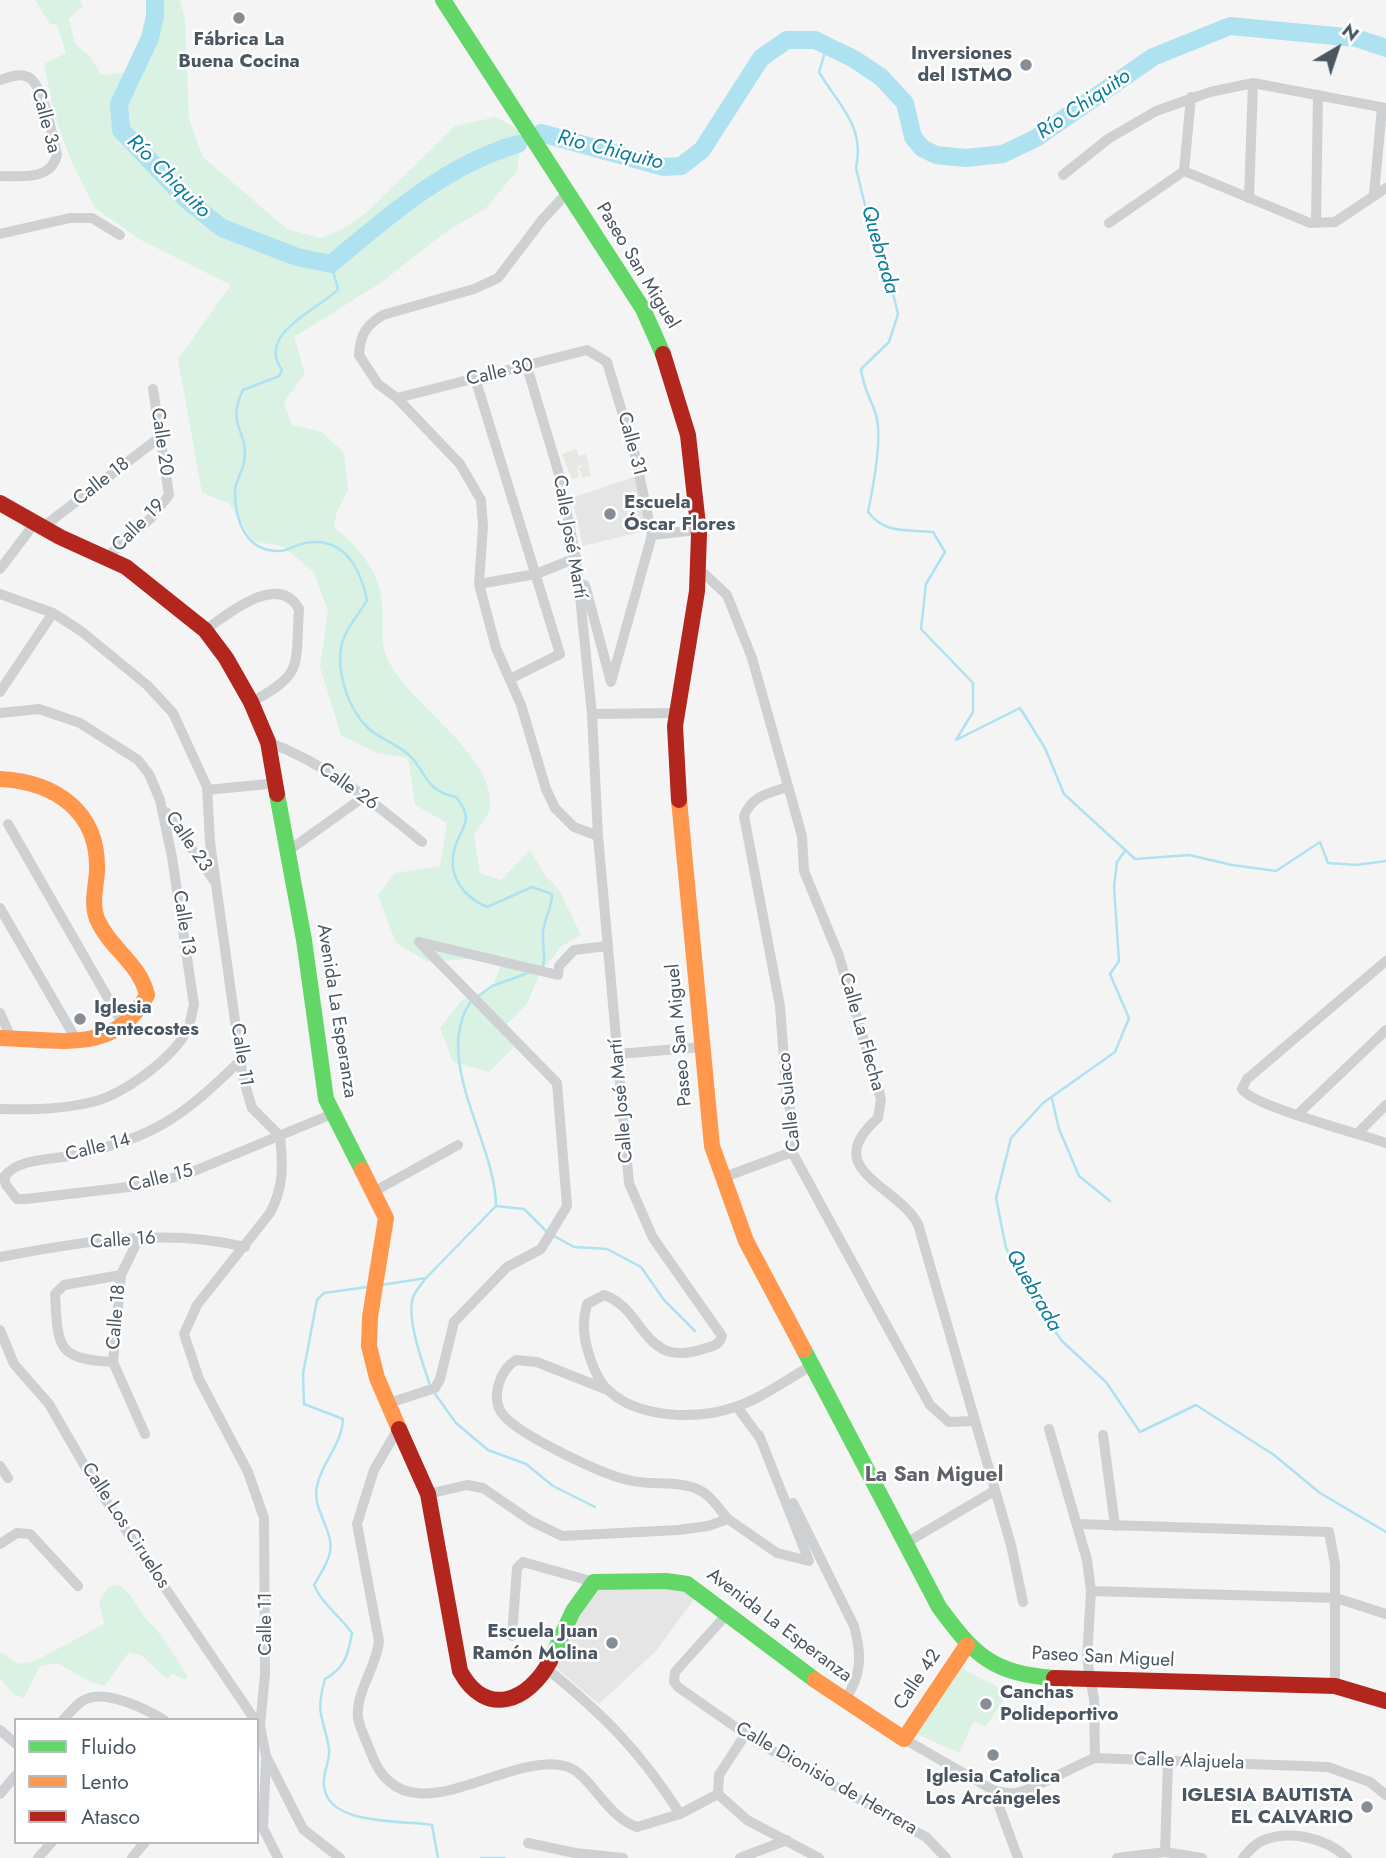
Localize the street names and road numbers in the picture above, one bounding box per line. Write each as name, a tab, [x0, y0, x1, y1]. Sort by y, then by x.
street label: Calle 3a	[25, 86, 65, 156]
street label: Paseo San Miguel	[590, 199, 684, 333]
street label: Calle 30	[464, 354, 536, 392]
street label: Calle 20	[145, 406, 177, 478]
street label: Calle 31	[612, 410, 650, 478]
street label: Calle 18	[69, 453, 135, 511]
street label: Calle José Martí	[547, 473, 591, 601]
street label: Calle 19	[108, 495, 170, 557]
street label: Calle 26	[314, 758, 382, 816]
street label: Calle 23	[160, 808, 216, 876]
street label: Calle 13	[167, 889, 199, 957]
street label: Avenida La Esperanza	[311, 922, 361, 1100]
street label: Paseo San Miguel	[662, 963, 698, 1107]
street label: Calle La Flecha	[833, 970, 889, 1094]
street label: Calle 11	[225, 1022, 257, 1088]
street label: Calle José Martí	[605, 1038, 639, 1164]
street label: Calle Sulaco	[773, 1051, 807, 1153]
street label: Calle 14	[63, 1129, 133, 1167]
street label: Calle 15	[126, 1160, 196, 1198]
street label: Calle 16	[89, 1227, 157, 1255]
street label: Calle 18	[103, 1283, 131, 1351]
street label: Calle Los Ciruelos	[76, 1459, 174, 1593]
street label: Avenida La Esperanza	[702, 1564, 856, 1688]
street label: Calle 11	[255, 1592, 277, 1656]
street label: Paseo San Miguel	[1031, 1643, 1175, 1673]
street label: Calle 42	[889, 1645, 947, 1715]
street label: Calle Dionisio de Herrera	[731, 1718, 921, 1840]
street label: Calle Alajuela	[1133, 1749, 1245, 1775]

